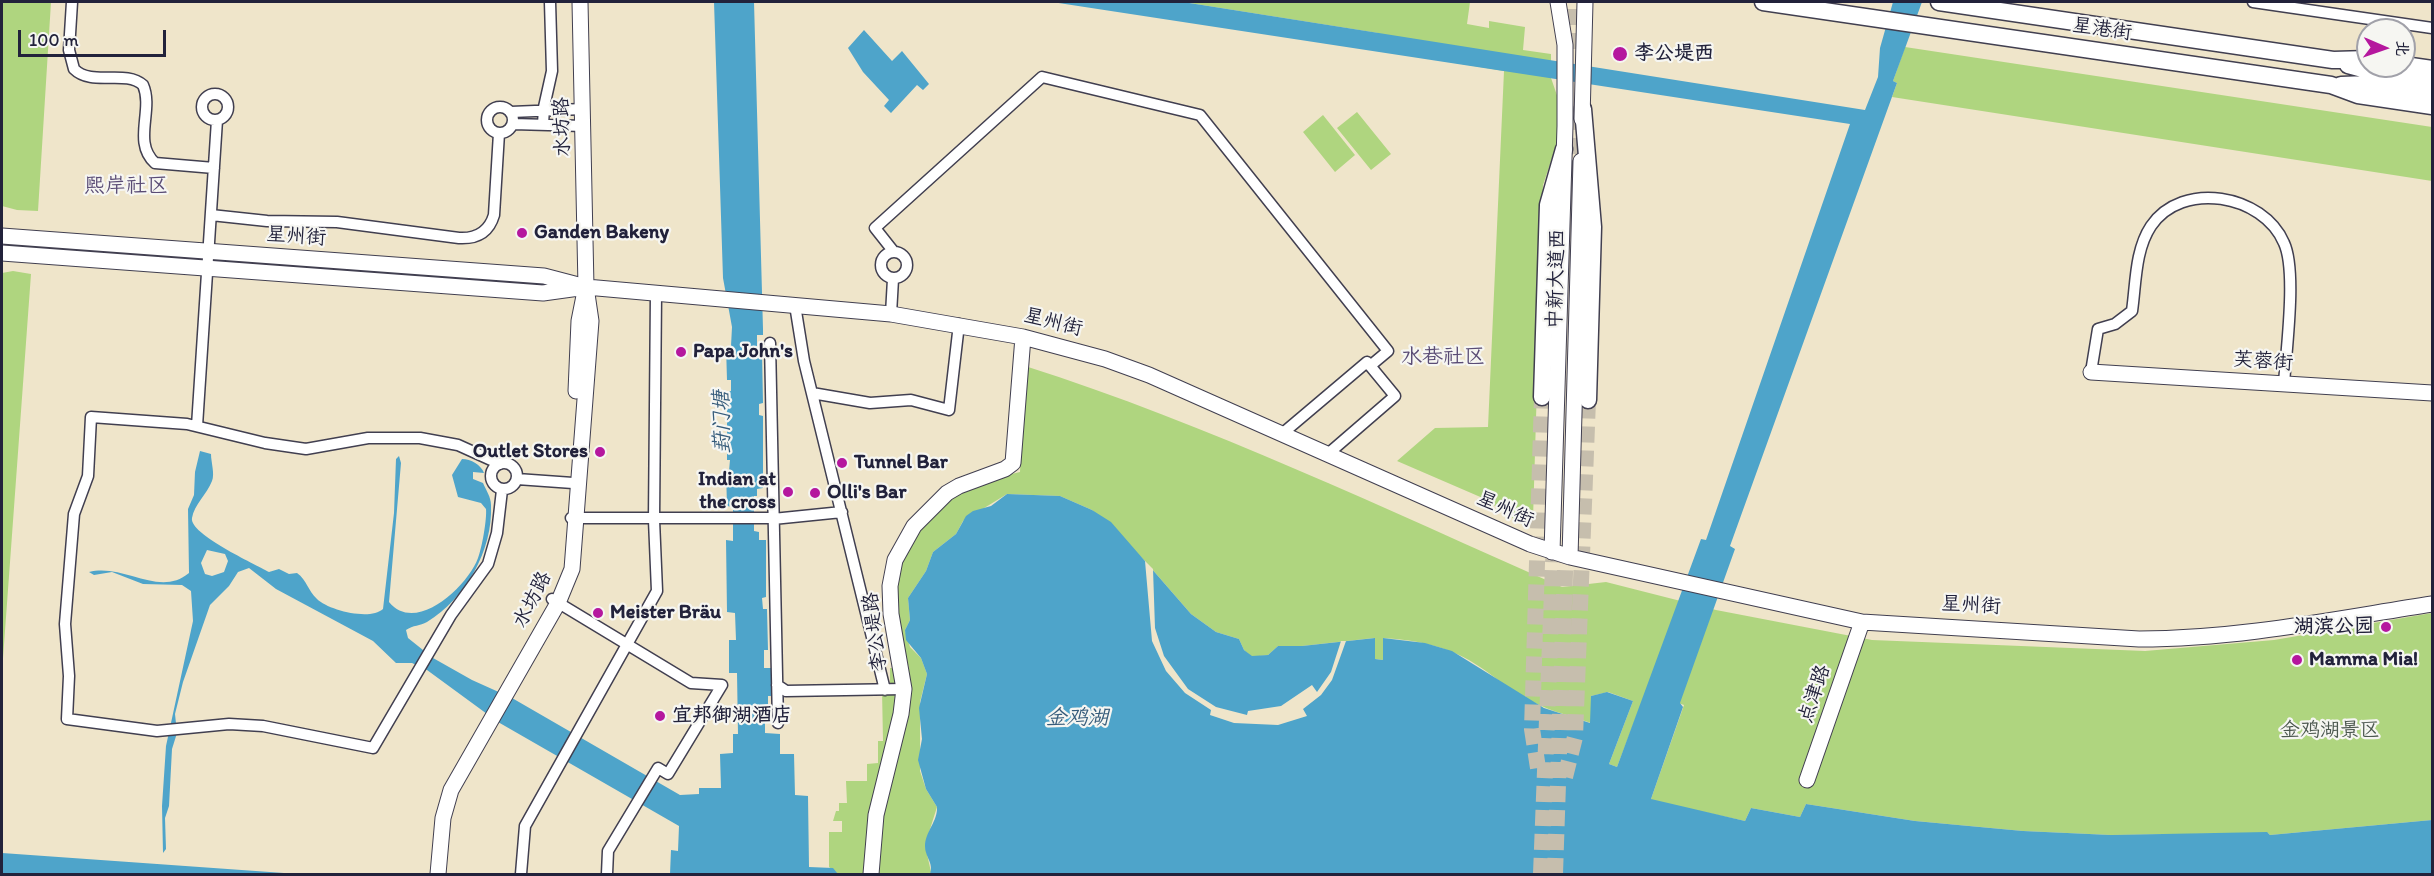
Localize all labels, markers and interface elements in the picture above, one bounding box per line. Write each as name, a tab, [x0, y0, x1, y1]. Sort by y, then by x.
street label: 星港街	[2071, 14, 2133, 46]
scale bar	[21, 18, 170, 56]
north arrow	[2356, 18, 2416, 78]
text: 100 m	[29, 29, 79, 51]
text: 北	[2393, 40, 2412, 57]
place label: 李公堤西	[1634, 42, 1714, 66]
marker: 李公堤西	[1611, 45, 1629, 63]
street label: 水坊路	[550, 97, 576, 157]
district label: 熙岸社区	[84, 174, 168, 200]
place label: Ganden Bakeny	[534, 221, 669, 245]
street label: 星州街	[265, 223, 327, 251]
marker: Ganden Bakeny	[515, 226, 529, 240]
street label: 中新大道西	[1543, 229, 1571, 329]
street label: 星州街	[1021, 304, 1085, 342]
place label: Papa John's	[693, 340, 793, 364]
marker: Papa John's	[674, 345, 688, 359]
district label: 水巷社区	[1401, 345, 1485, 371]
street label: 芙蓉街	[2232, 348, 2294, 376]
water label: 葑门塘	[710, 390, 736, 454]
place label: Outlet Stores	[473, 440, 588, 464]
marker: Outlet Stores	[593, 445, 607, 459]
place label: Tunnel Bar	[854, 451, 948, 475]
marker: Tunnel Bar	[835, 456, 849, 470]
place label: Indian at the cross	[698, 468, 776, 515]
place label: Olli's Bar	[827, 481, 906, 505]
marker: Indian at the cross	[781, 485, 795, 499]
marker: Olli's Bar	[808, 486, 822, 500]
street label: 星州街	[1473, 487, 1537, 533]
street label: 水坊路	[509, 568, 557, 632]
street label: 李公堤路	[859, 591, 893, 673]
street label: 星州街	[1940, 592, 2002, 620]
place label: Meister Bräu	[610, 601, 721, 625]
marker: Meister Bräu	[591, 606, 605, 620]
place label: 湖滨公园	[2294, 615, 2374, 639]
marker: 湖滨公园	[2379, 620, 2393, 634]
place label: Mamma Mia!	[2309, 648, 2418, 672]
marker: Mamma Mia!	[2290, 653, 2304, 667]
street label: 点津路	[1794, 662, 1836, 726]
place label: 宜邦御湖酒店	[672, 704, 792, 728]
water label: 金鸡湖	[1046, 706, 1108, 732]
marker: 宜邦御湖酒店	[653, 709, 667, 723]
park label: 金鸡湖景区	[2280, 719, 2380, 743]

